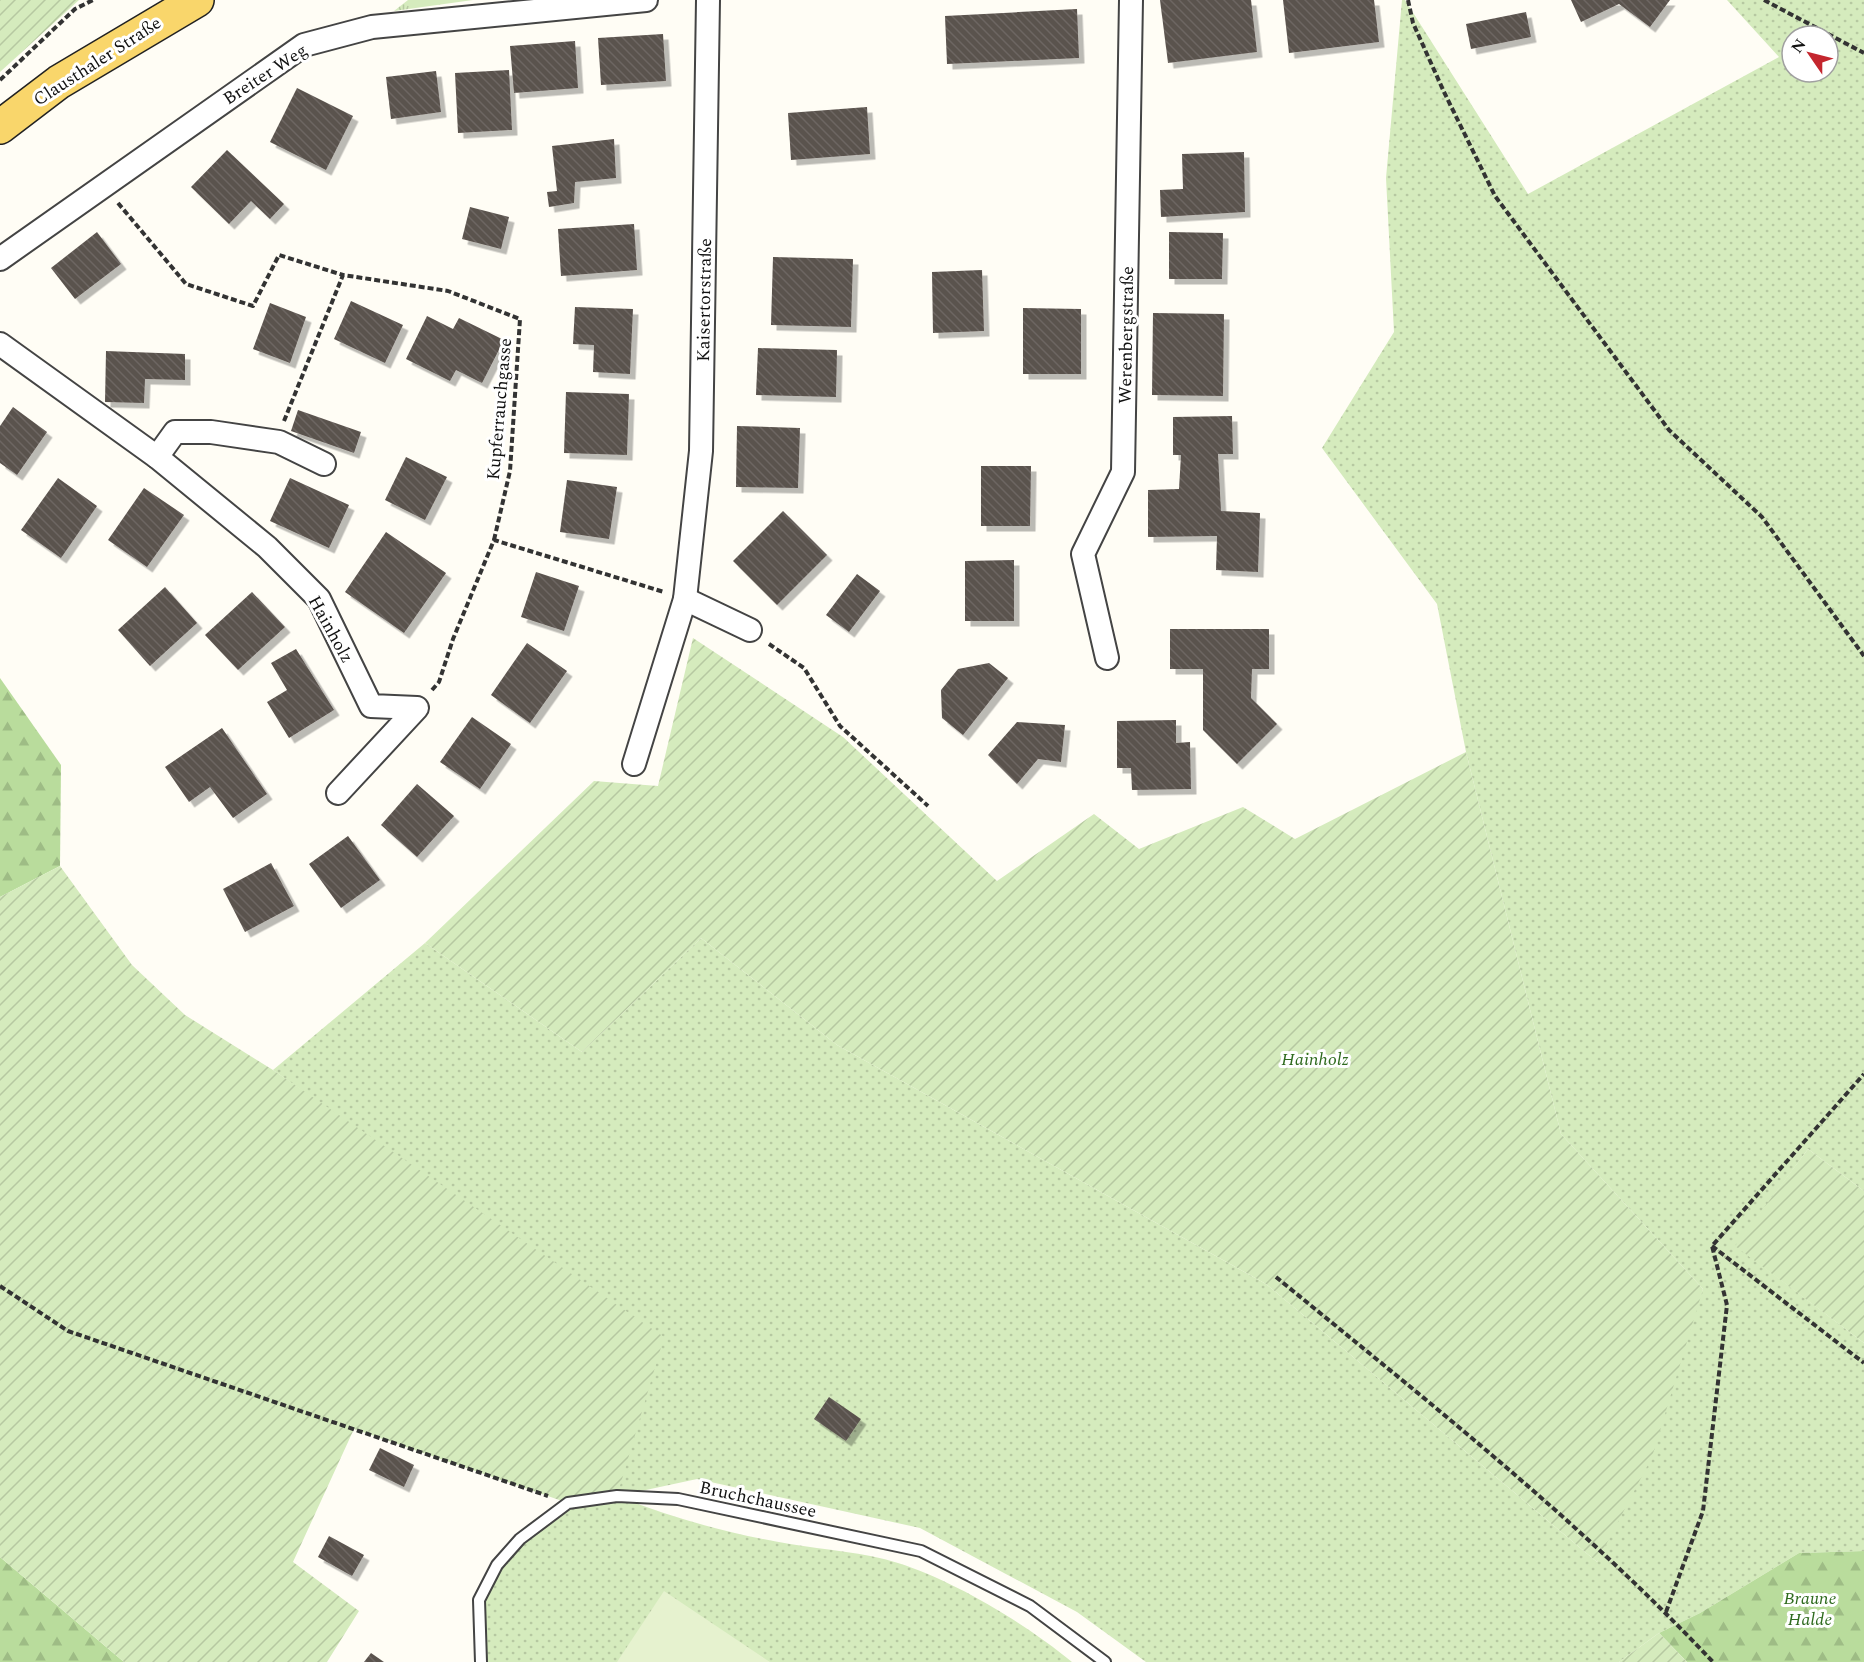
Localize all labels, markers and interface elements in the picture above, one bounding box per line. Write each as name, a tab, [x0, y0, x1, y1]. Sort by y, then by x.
street label: Clausthaler Straße	[28, 10, 167, 113]
north arrow	[1780, 24, 1840, 84]
text: N	[1785, 34, 1812, 58]
street label: Breiter Weg	[218, 37, 313, 112]
street label: Kaisertorstraße	[690, 238, 719, 362]
street label: Werenbergstraße	[1112, 266, 1141, 404]
street label: Kupferrauchgasse	[480, 337, 519, 481]
street label: Hainholz	[301, 590, 360, 668]
park label: Hainholz	[1281, 1046, 1349, 1073]
street label: Bruchchaussee	[697, 1474, 819, 1525]
park label: Braune Halde	[1784, 1585, 1836, 1633]

